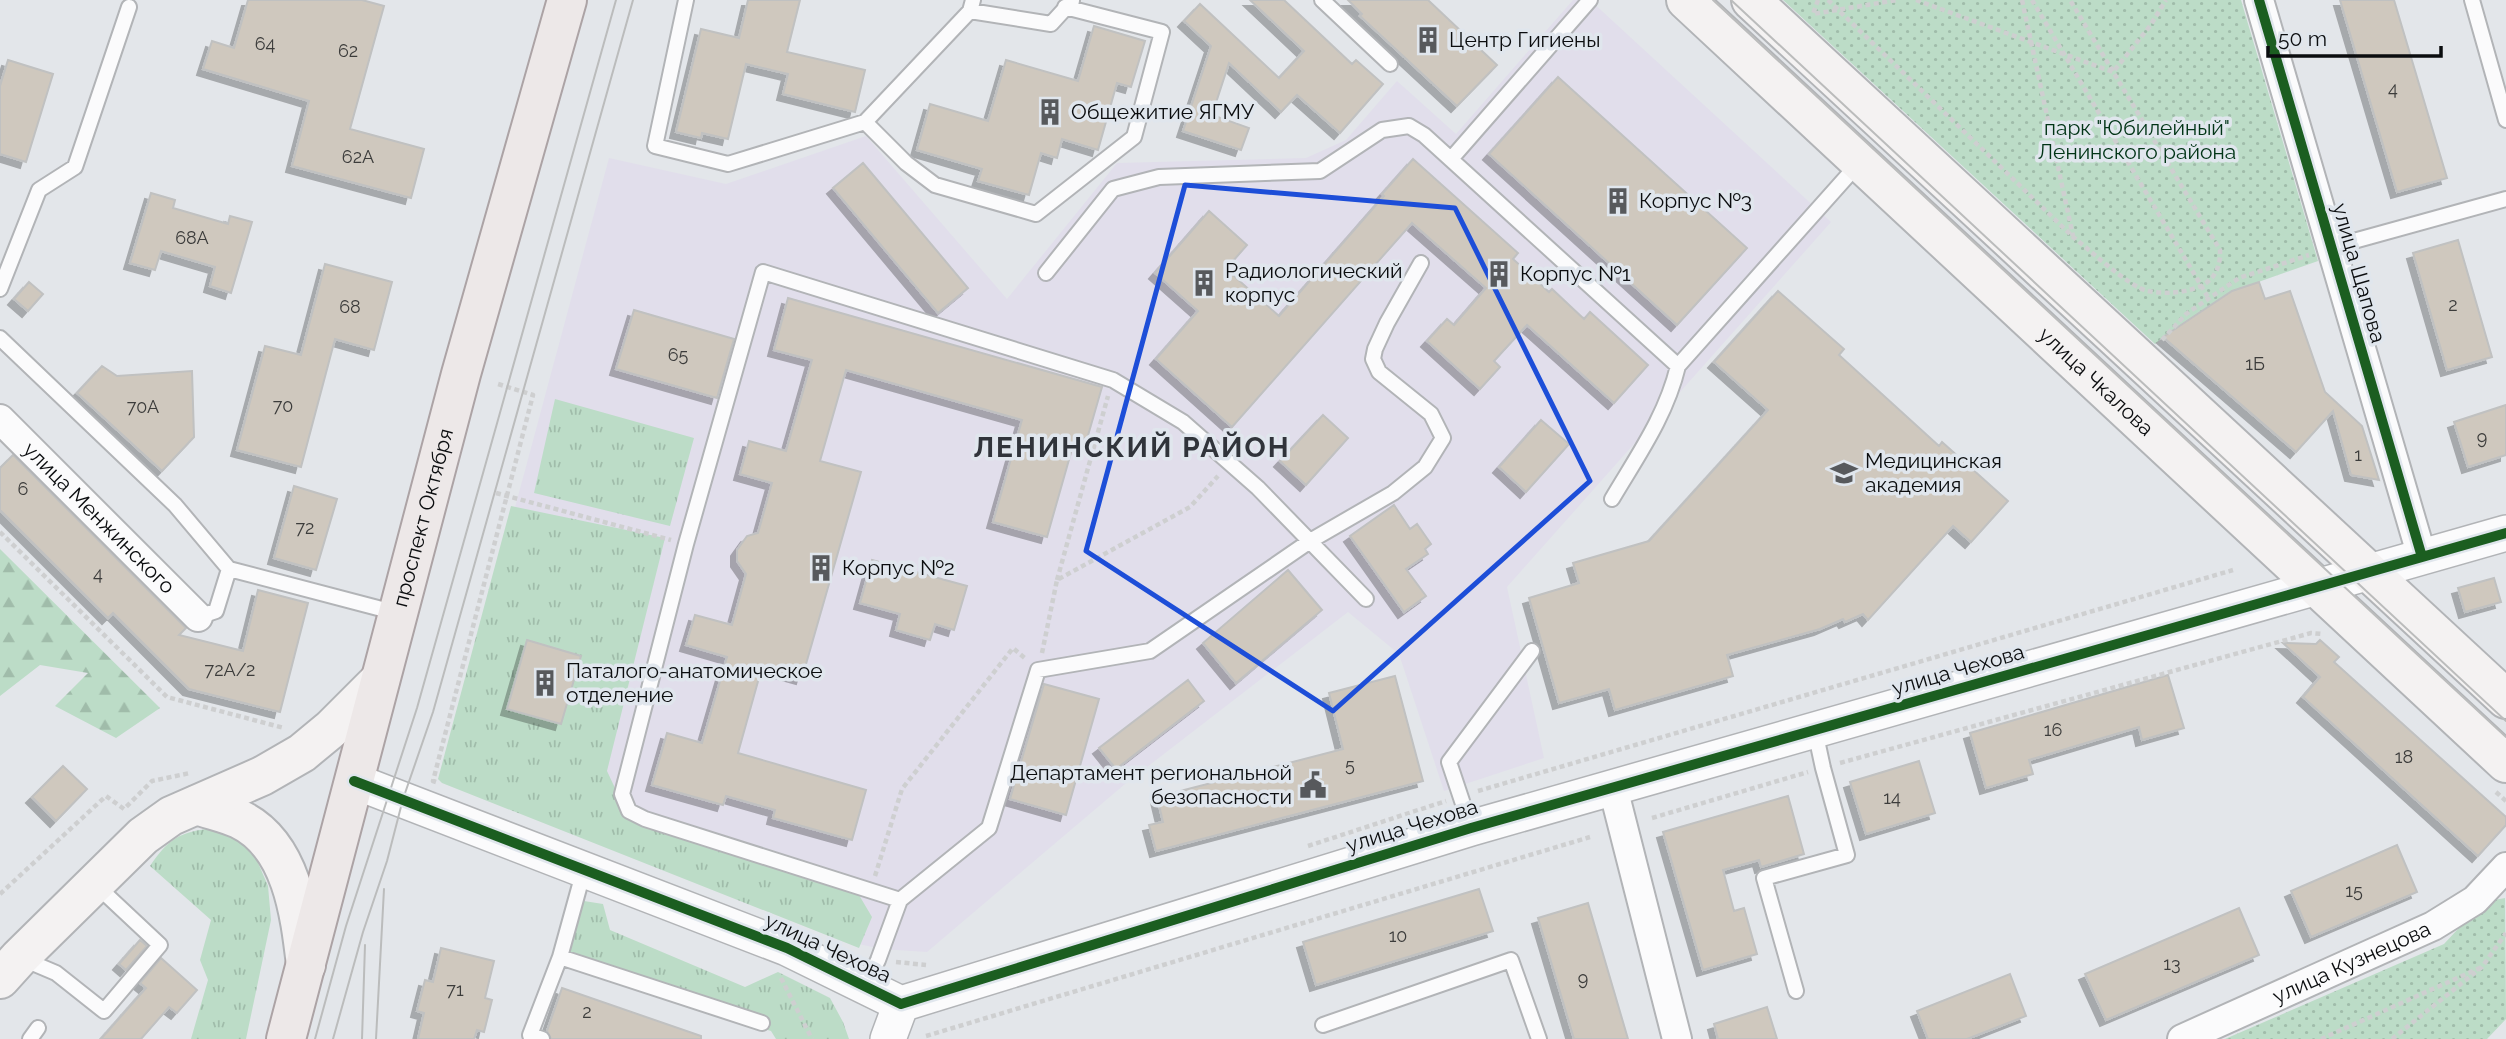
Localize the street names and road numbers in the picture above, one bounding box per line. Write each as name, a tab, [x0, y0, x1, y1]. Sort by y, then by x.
street label: улица Щапова	[2328, 200, 2391, 346]
street label: улица Чкалова	[2034, 322, 2159, 441]
street label: проспект Октября	[387, 426, 458, 610]
street label: улица Менжинского	[18, 437, 180, 599]
street label: улица Чехова	[1889, 639, 2027, 700]
street label: улица Чехова	[1343, 794, 1481, 857]
street label: улица Чехова	[761, 907, 895, 988]
street label: улица Кузнецова	[2269, 916, 2434, 1009]

